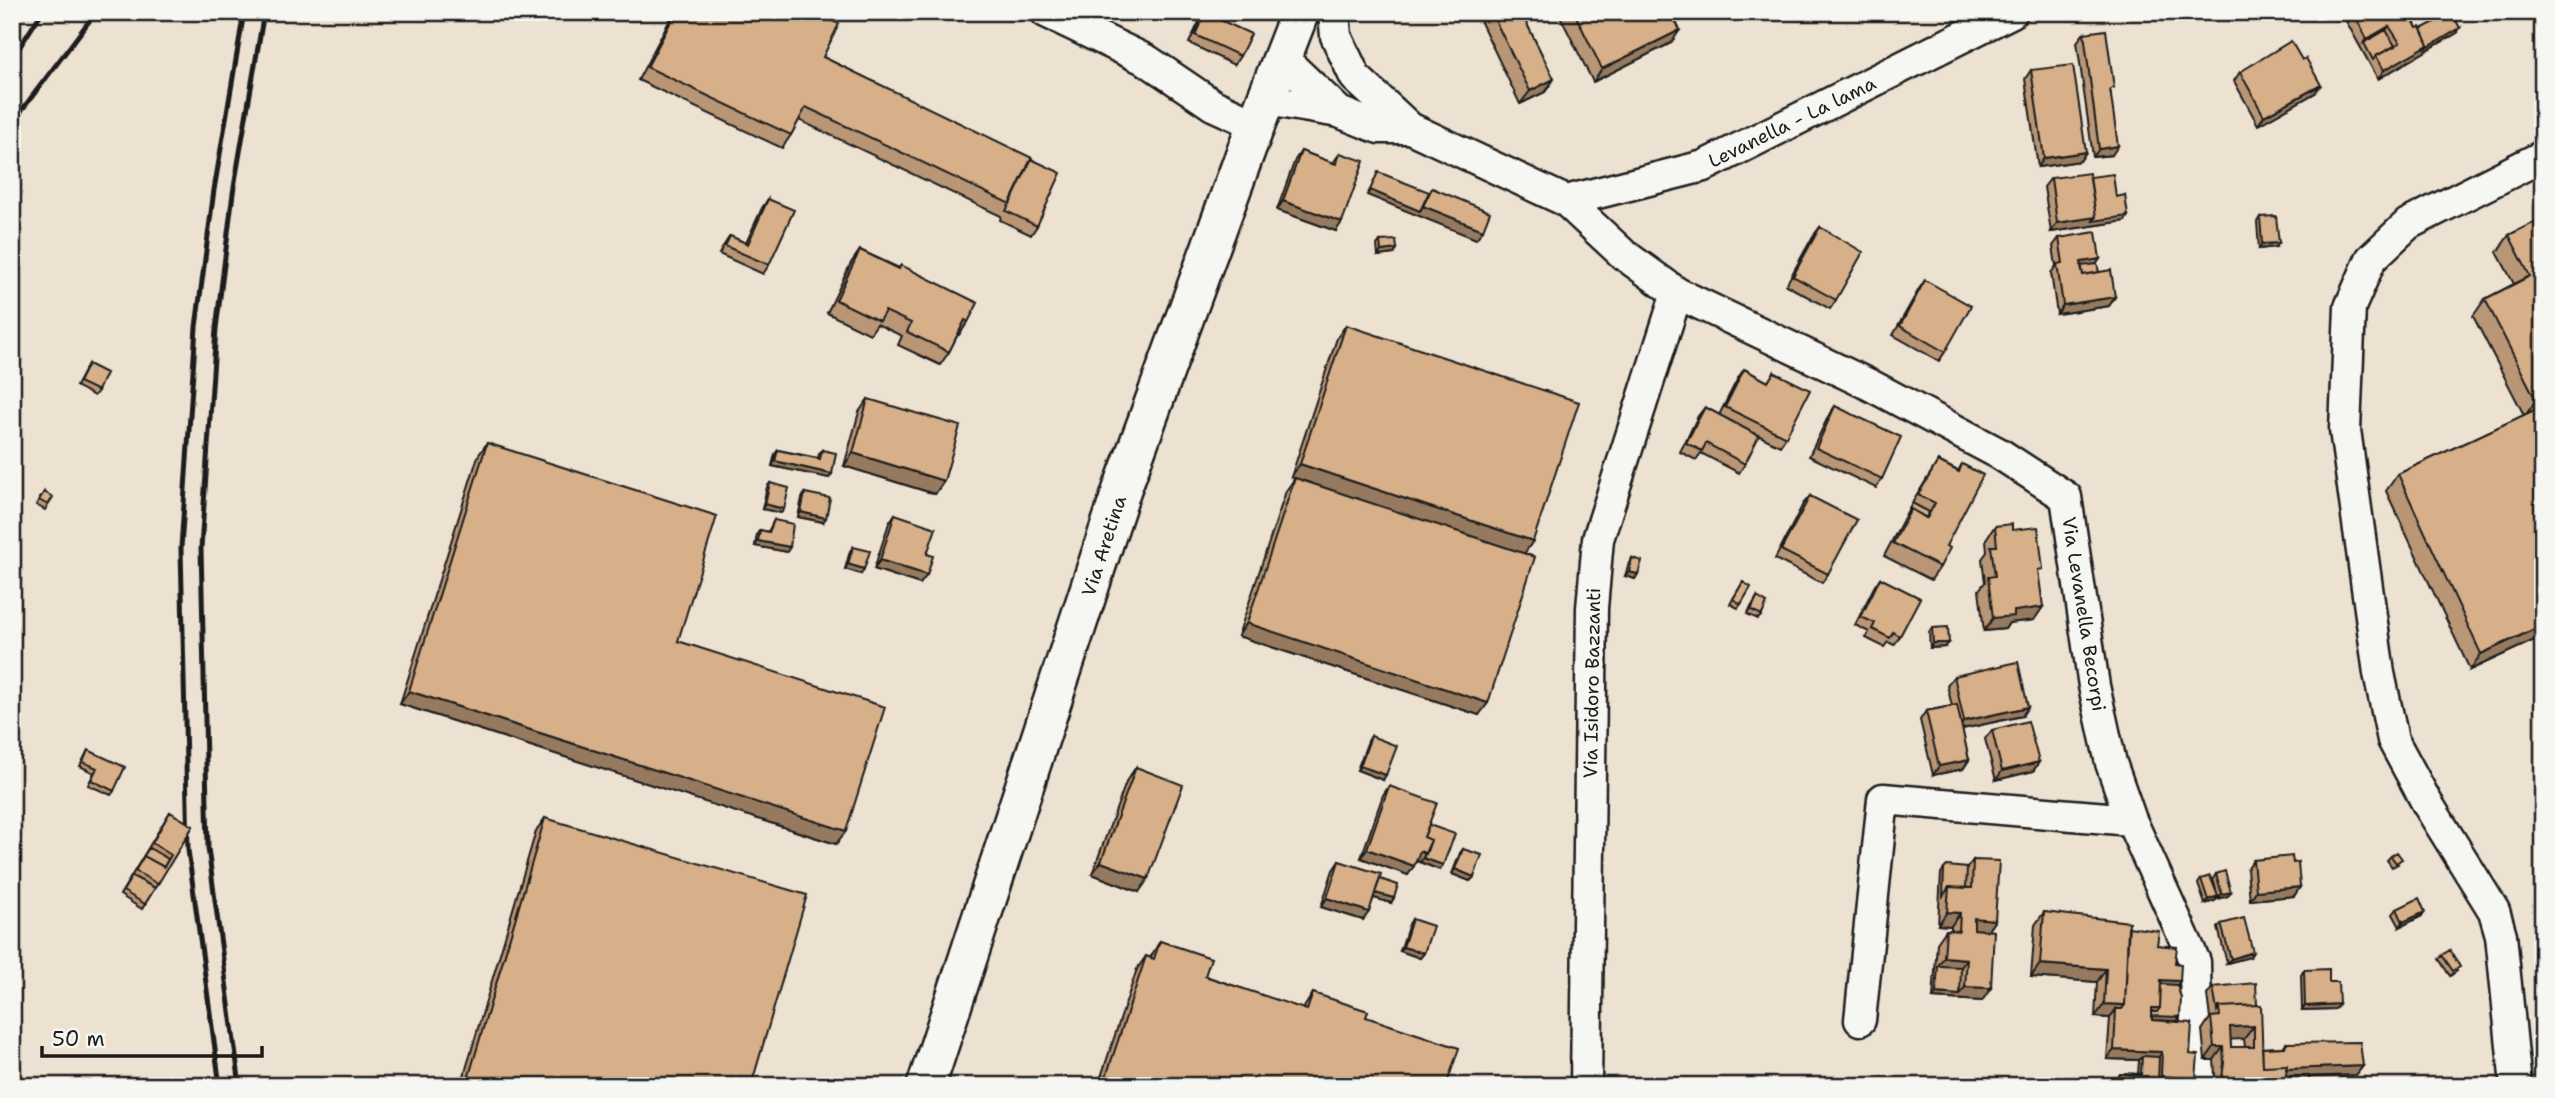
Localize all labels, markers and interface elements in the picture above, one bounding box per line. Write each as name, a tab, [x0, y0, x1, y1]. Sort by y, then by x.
street label: Levanella - La lama	[1704, 70, 1880, 173]
street label: Via Aretina	[1076, 492, 1132, 600]
street label: Via Levanella Becorpi	[2056, 515, 2112, 713]
street label: Via Isidoro Bazzanti	[1578, 588, 1606, 778]
scale bar	[42, 1014, 262, 1058]
text: 50 m	[52, 1025, 105, 1053]

